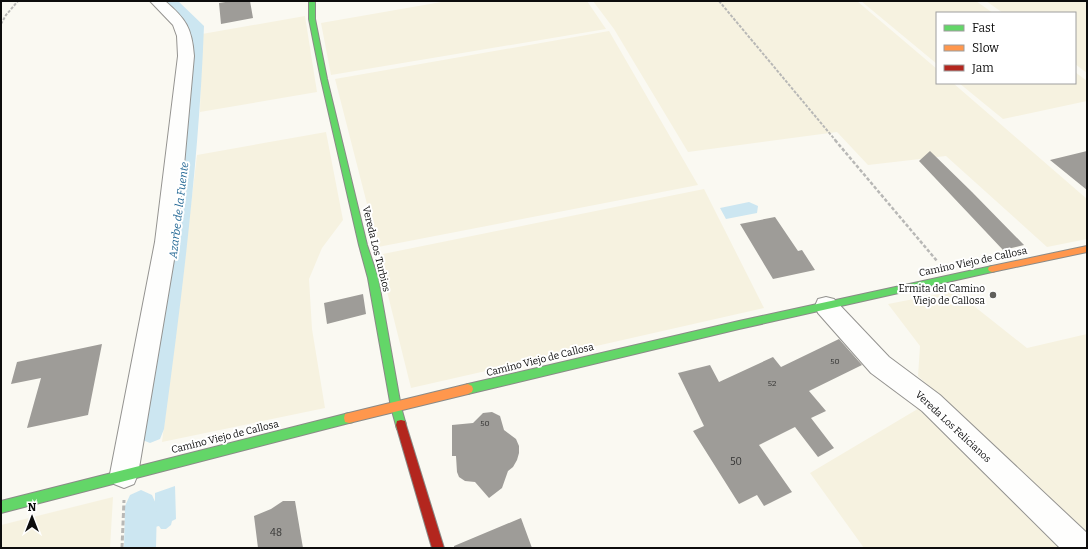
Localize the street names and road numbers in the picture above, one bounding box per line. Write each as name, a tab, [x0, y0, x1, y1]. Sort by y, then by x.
street label: Vereda Los Turbios	[360, 205, 393, 293]
street label: Camino Viejo de Callosa	[918, 245, 1029, 279]
street label: Camino Viejo de Callosa	[485, 341, 596, 379]
street label: Vereda Los Felicianos	[913, 389, 994, 465]
street label: Camino Viejo de Callosa	[170, 418, 281, 456]

